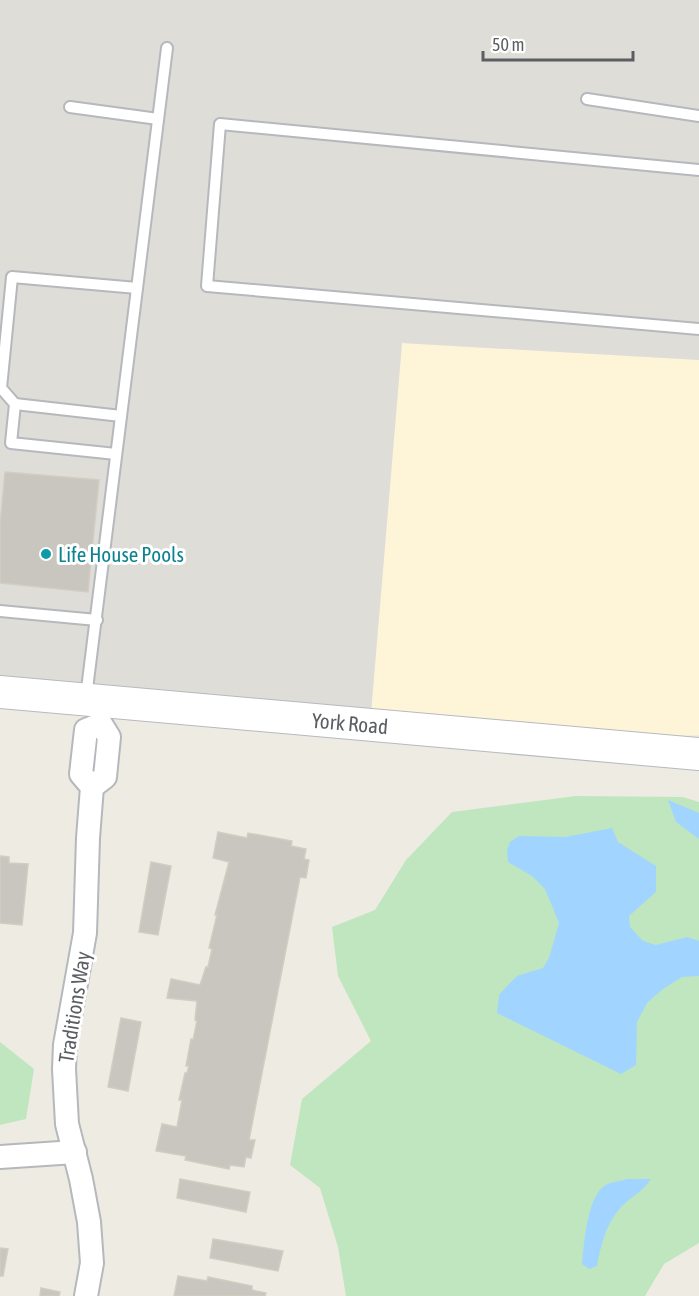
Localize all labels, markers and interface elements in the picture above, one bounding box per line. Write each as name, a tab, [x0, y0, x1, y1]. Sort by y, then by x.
scale bar	[483, 24, 633, 62]
text: 50 m	[492, 34, 524, 55]
place label: Life House Pools	[58, 542, 184, 566]
marker: Life House Pools	[39, 547, 53, 561]
street label: York Road	[311, 708, 389, 738]
street label: Traditions Way	[53, 949, 95, 1064]

